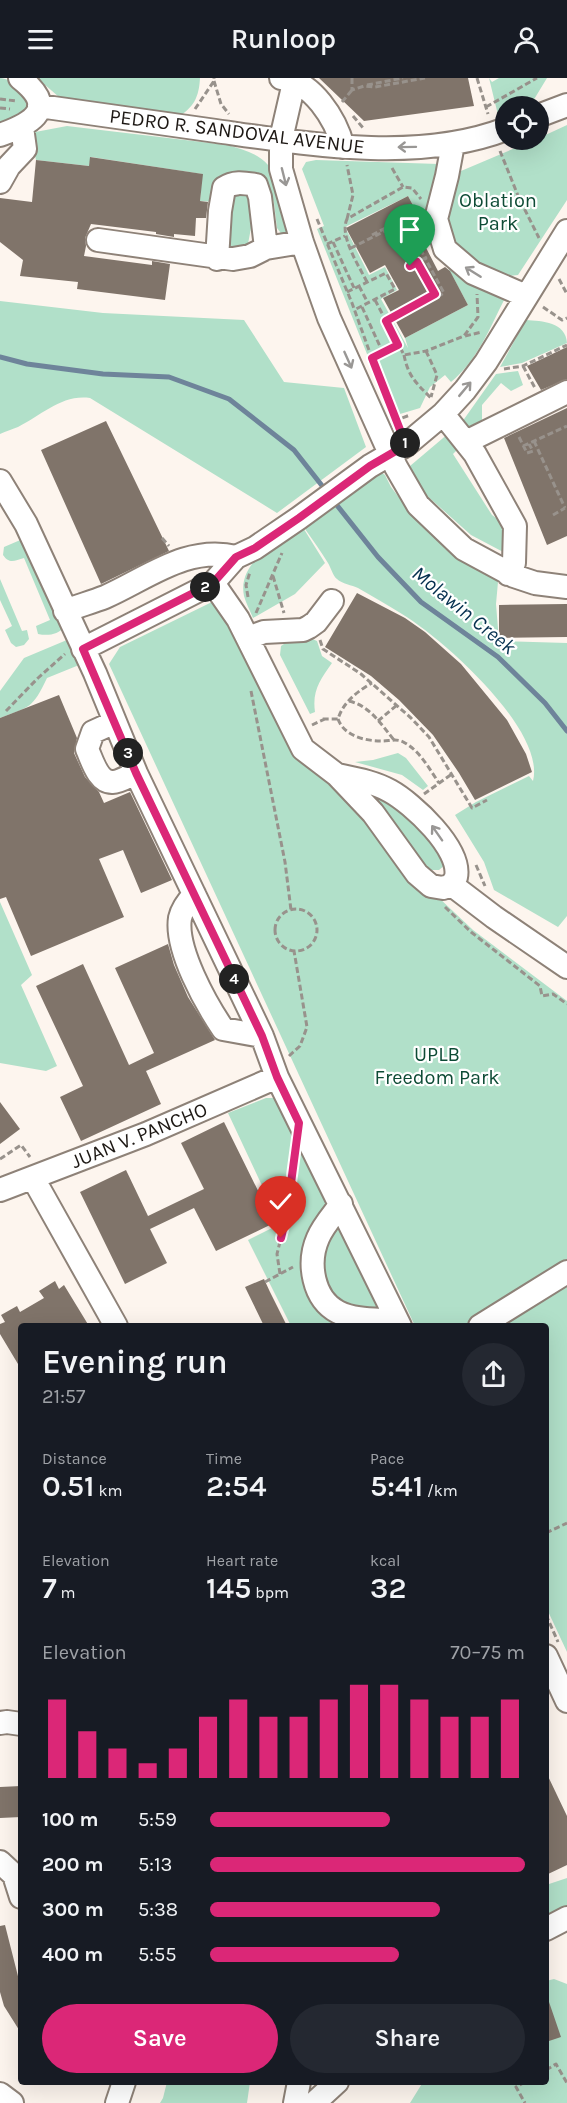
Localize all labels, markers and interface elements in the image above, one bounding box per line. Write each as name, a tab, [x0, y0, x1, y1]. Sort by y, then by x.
icon: menu	[24, 23, 57, 56]
text: Runloop	[231, 23, 336, 55]
icon: person	[510, 23, 543, 56]
map controls	[495, 96, 549, 150]
button: locate	[495, 96, 549, 150]
street label: PEDRO R. SANDOVAL AVENUE	[108, 104, 366, 159]
one-way arrow	[398, 141, 418, 152]
one-way arrow	[278, 167, 290, 186]
park label: Oblation Park	[459, 189, 537, 235]
pin	[384, 204, 435, 266]
icon: arrive	[393, 213, 426, 246]
one-way arrow	[465, 265, 482, 277]
one-way arrow	[343, 351, 354, 369]
one-way arrow	[459, 381, 472, 397]
pin: 1	[390, 428, 420, 458]
text: 1	[402, 433, 408, 452]
water label: Molawin Creek	[407, 561, 521, 659]
pin: 2	[190, 572, 220, 602]
text: 2	[200, 577, 210, 596]
pin: 3	[113, 738, 143, 768]
text: 3	[123, 743, 133, 762]
one-way arrow	[431, 825, 443, 841]
pin: 4	[219, 964, 249, 994]
text: 4	[229, 969, 239, 988]
park label: UPLB Freedom Park	[374, 1043, 500, 1089]
street label: JUAN V. PANCHO	[68, 1098, 211, 1173]
pin	[255, 1176, 306, 1238]
icon: check	[264, 1185, 297, 1218]
text: Evening run	[42, 1343, 228, 1381]
button: share	[462, 1343, 525, 1406]
text: 21:57	[42, 1385, 86, 1408]
text: Distance	[42, 1449, 107, 1468]
text: Time	[206, 1449, 242, 1468]
text: Pace	[370, 1449, 404, 1468]
text: 0.51	[42, 1468, 95, 1504]
text: 2:54	[206, 1468, 267, 1504]
text: 5:41	[370, 1468, 423, 1504]
text: km	[95, 1481, 122, 1500]
text: /km	[423, 1481, 458, 1500]
text: Elevation	[42, 1551, 110, 1570]
text: Heart rate	[206, 1551, 278, 1570]
text: kcal	[370, 1551, 401, 1570]
text: 7	[42, 1570, 57, 1606]
text: 145	[206, 1570, 251, 1606]
text: 32	[370, 1570, 406, 1606]
text: m	[57, 1583, 75, 1602]
text: bpm	[251, 1583, 289, 1602]
text: Elevation	[42, 1641, 127, 1664]
text: 70–75 m	[450, 1641, 525, 1664]
text: 100 m	[42, 1808, 98, 1831]
text: 5:59	[138, 1808, 177, 1831]
text: 200 m	[42, 1853, 103, 1876]
text: 5:13	[138, 1853, 172, 1876]
text: 300 m	[42, 1898, 104, 1921]
text: 5:38	[138, 1898, 178, 1921]
text: 400 m	[42, 1943, 103, 1966]
text: 5:55	[138, 1943, 176, 1966]
button: Save	[42, 2004, 278, 2073]
button: Share	[290, 2004, 525, 2073]

